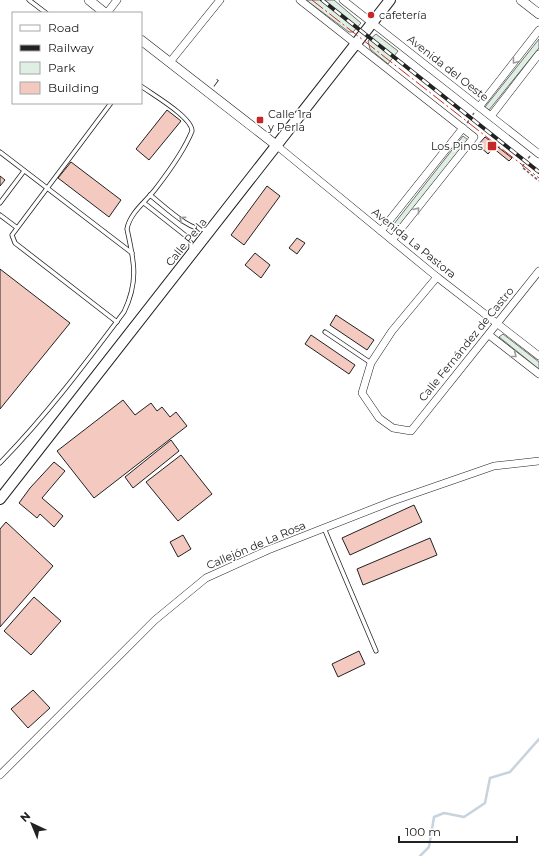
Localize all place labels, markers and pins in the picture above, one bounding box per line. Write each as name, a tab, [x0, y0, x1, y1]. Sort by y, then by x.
place label: cafetería	[379, 8, 427, 22]
marker: cafetería	[366, 10, 376, 20]
place label: Calle 1ra y Perla	[267, 107, 312, 134]
marker: Calle 1ra y Perla	[255, 115, 265, 125]
place label: Los Pinos	[431, 139, 484, 153]
marker: Los Pinos	[486, 140, 498, 152]

